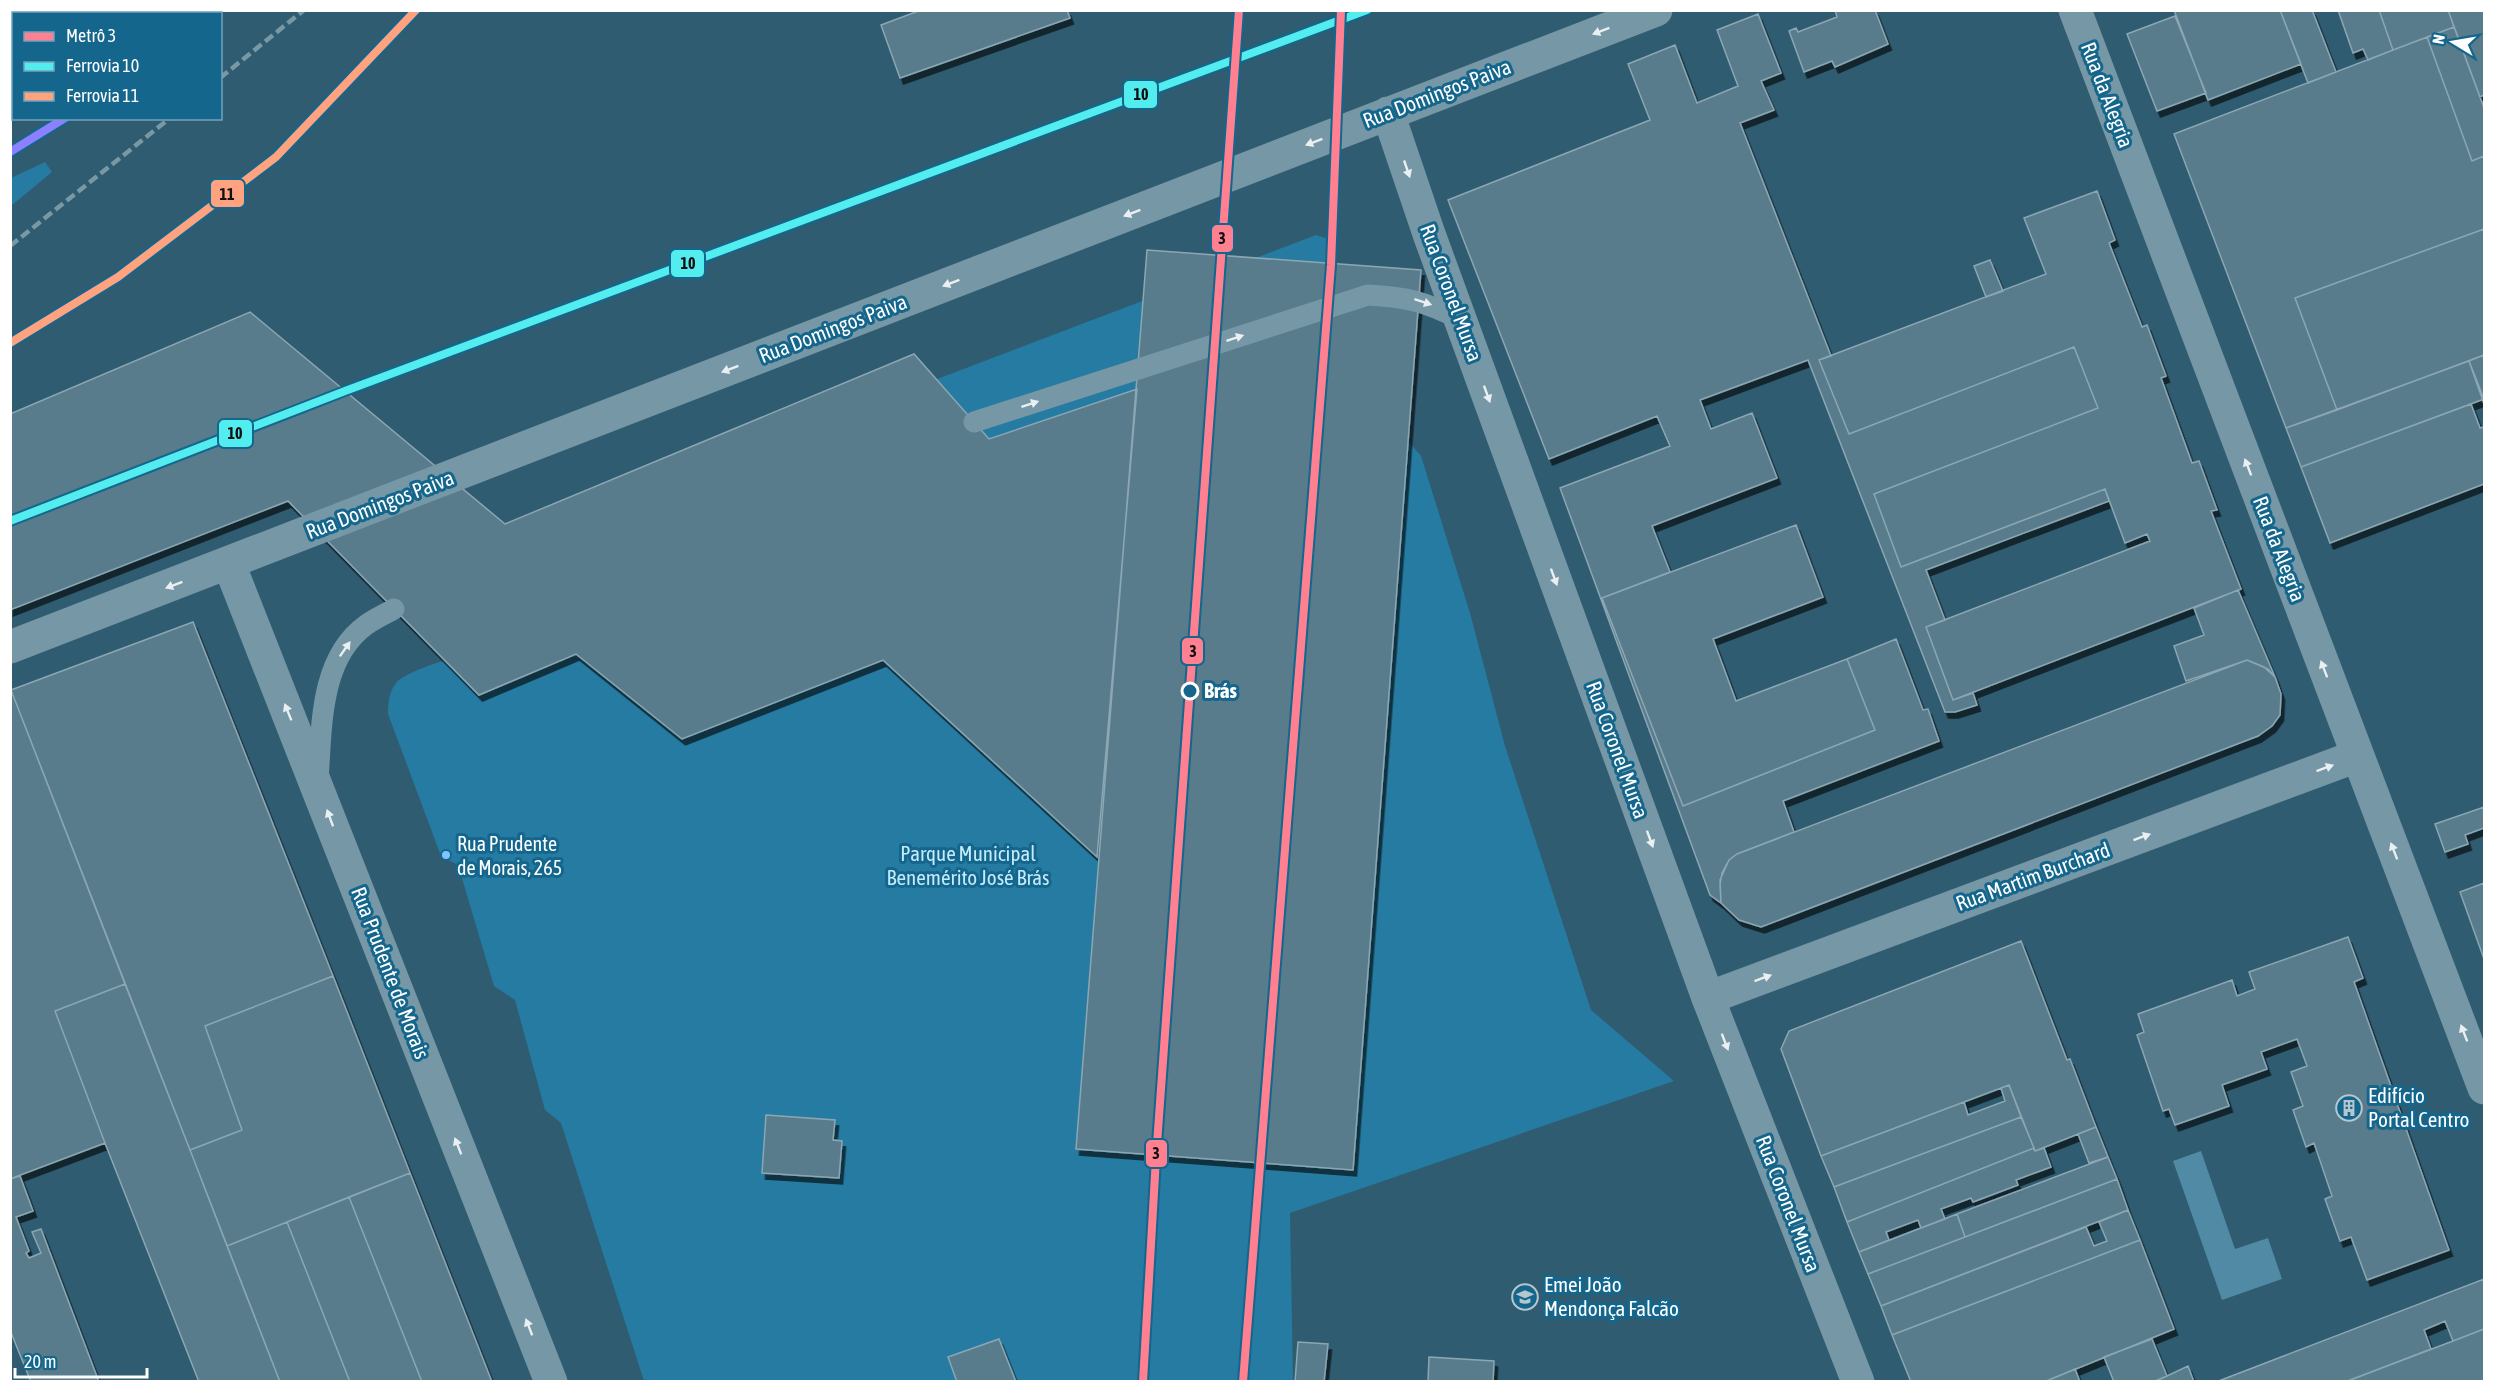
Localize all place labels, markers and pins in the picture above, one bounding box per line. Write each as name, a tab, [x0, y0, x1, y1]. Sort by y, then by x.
place label: Brás	[1204, 678, 1237, 702]
marker: Brás	[1181, 682, 1199, 700]
place label: Rua Prudente de Morais, 265	[457, 832, 562, 879]
marker: Rua Prudente de Morais, 265	[440, 849, 452, 861]
place label: Edifício Portal Centro	[2368, 1083, 2469, 1131]
building icon: Edifício Portal Centro	[2334, 1093, 2364, 1123]
place label: Emei João Mendonça Falcão	[1544, 1272, 1679, 1320]
school or university icon: Emei João Mendonça Falcão	[1510, 1282, 1540, 1312]

